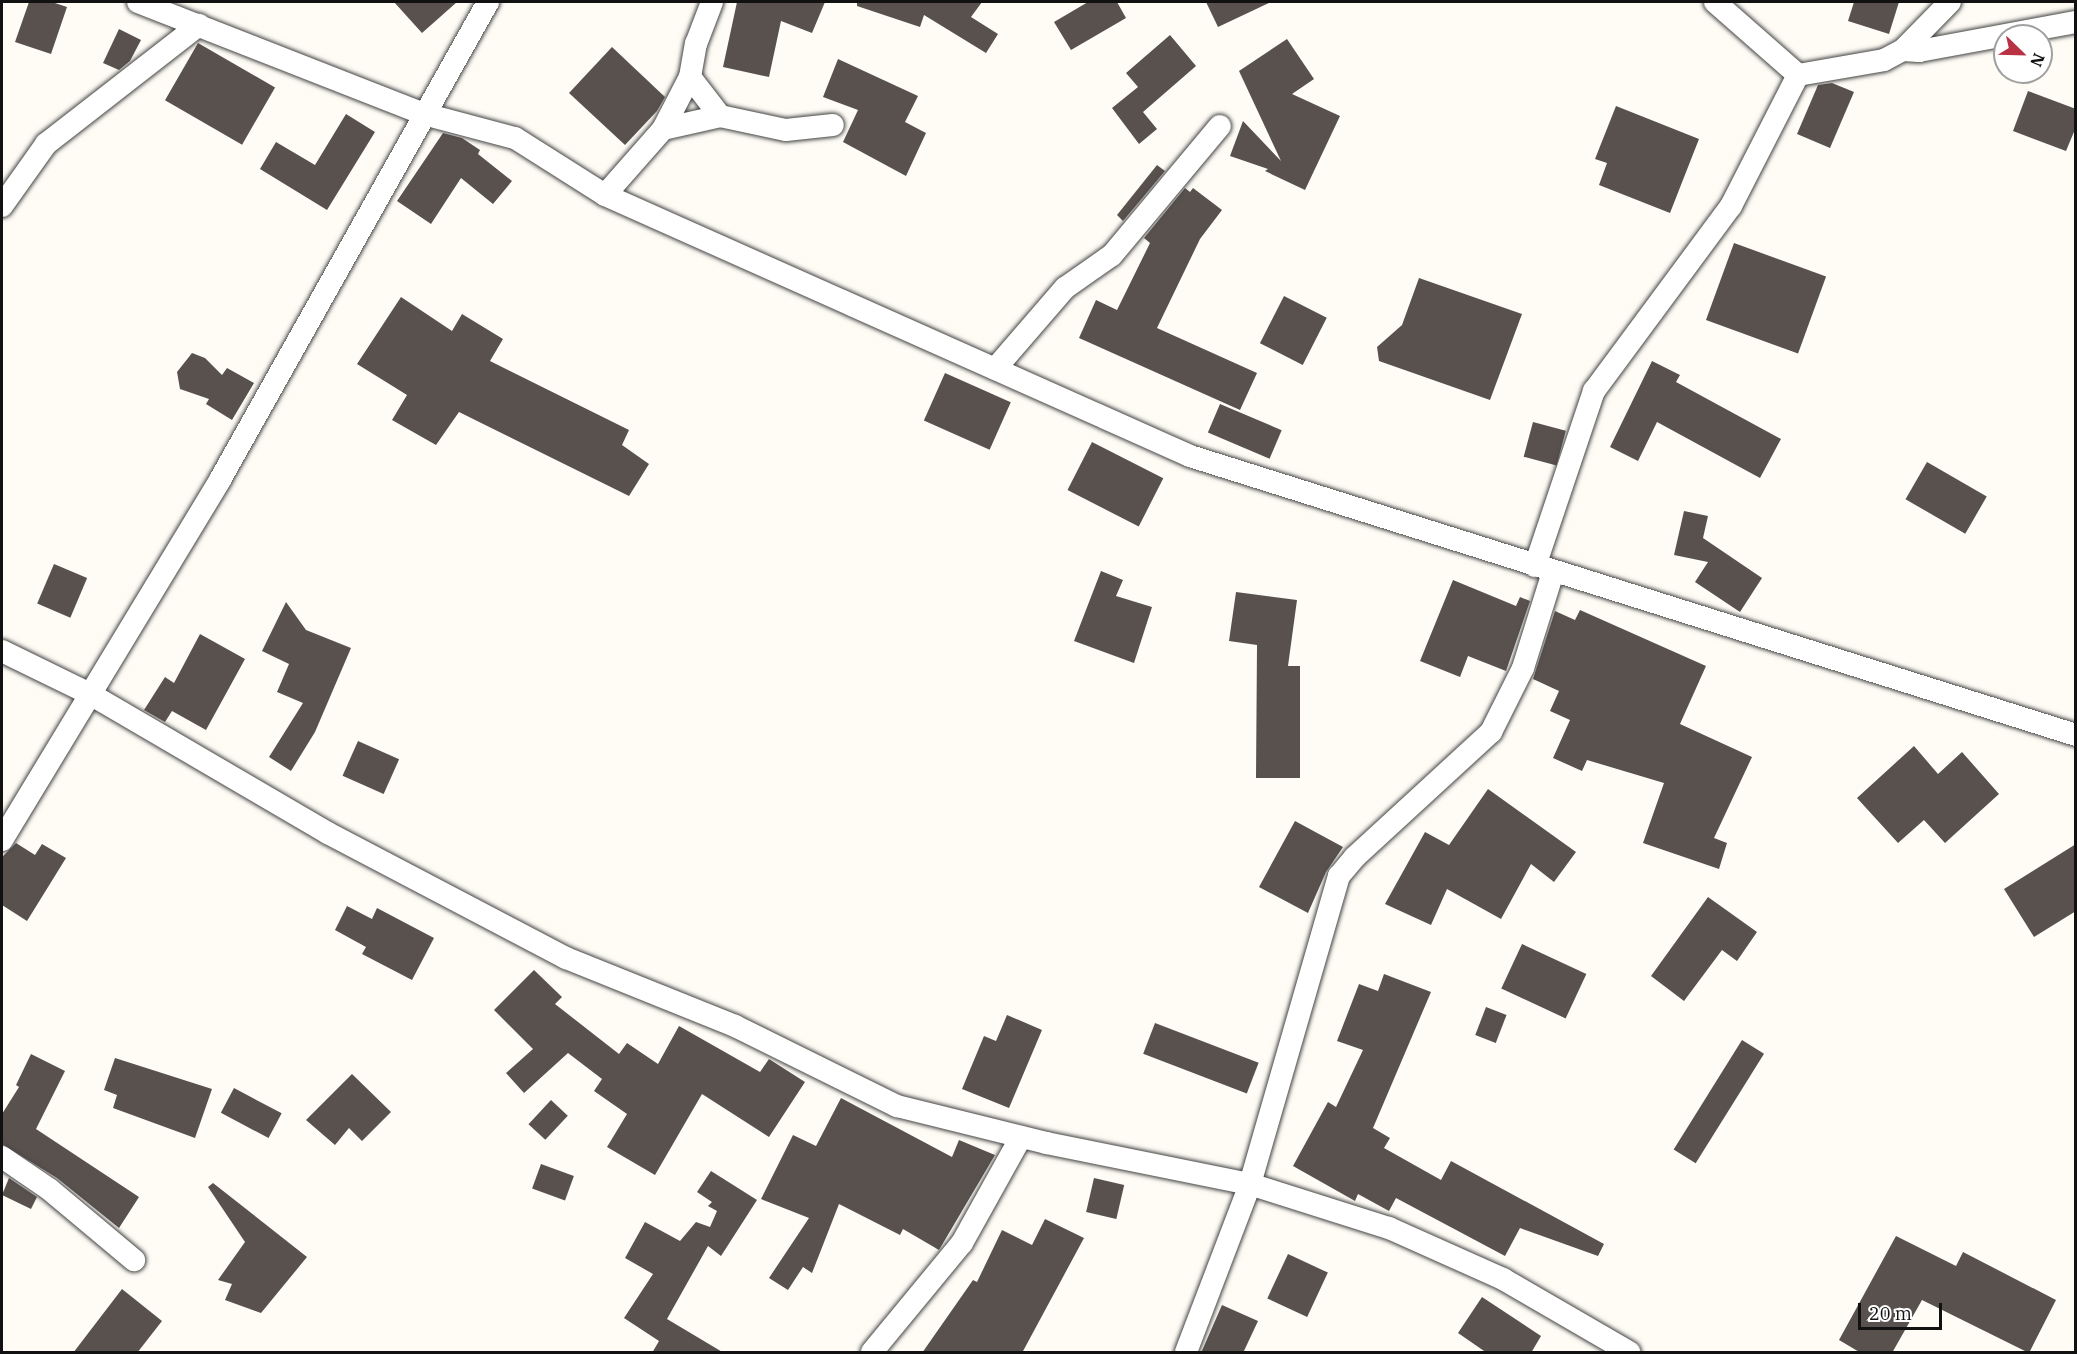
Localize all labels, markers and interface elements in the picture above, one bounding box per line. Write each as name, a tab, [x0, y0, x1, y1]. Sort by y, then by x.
north arrow	[1993, 24, 2053, 84]
text: N	[2026, 51, 2049, 70]
scale bar	[1861, 1291, 1945, 1329]
text: 20 m	[1869, 1302, 1912, 1325]

